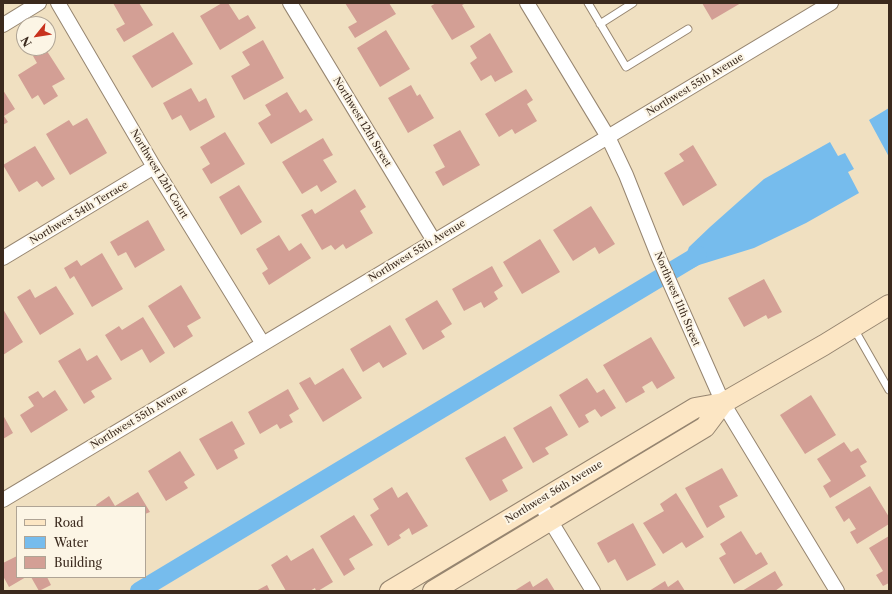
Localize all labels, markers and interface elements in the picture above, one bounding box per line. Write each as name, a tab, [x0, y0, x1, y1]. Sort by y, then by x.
north arrow	[16, 16, 56, 56]
text: N	[18, 34, 35, 49]
street label: Northwest 55th Avenue	[644, 51, 746, 119]
street label: Northwest 12th Street	[330, 75, 394, 169]
street label: Northwest 12th Court	[128, 127, 190, 221]
street label: Northwest 54th Terrace	[28, 179, 130, 247]
street label: Northwest 55th Avenue	[366, 217, 468, 285]
street label: Northwest 11th Street	[652, 250, 702, 348]
street label: Northwest 55th Avenue	[88, 384, 190, 452]
street label: Northwest 56th Avenue	[503, 458, 605, 526]
legend	[16, 506, 146, 578]
text: Road	[54, 515, 84, 530]
text: Water	[54, 535, 88, 550]
text: Building	[54, 555, 102, 570]

